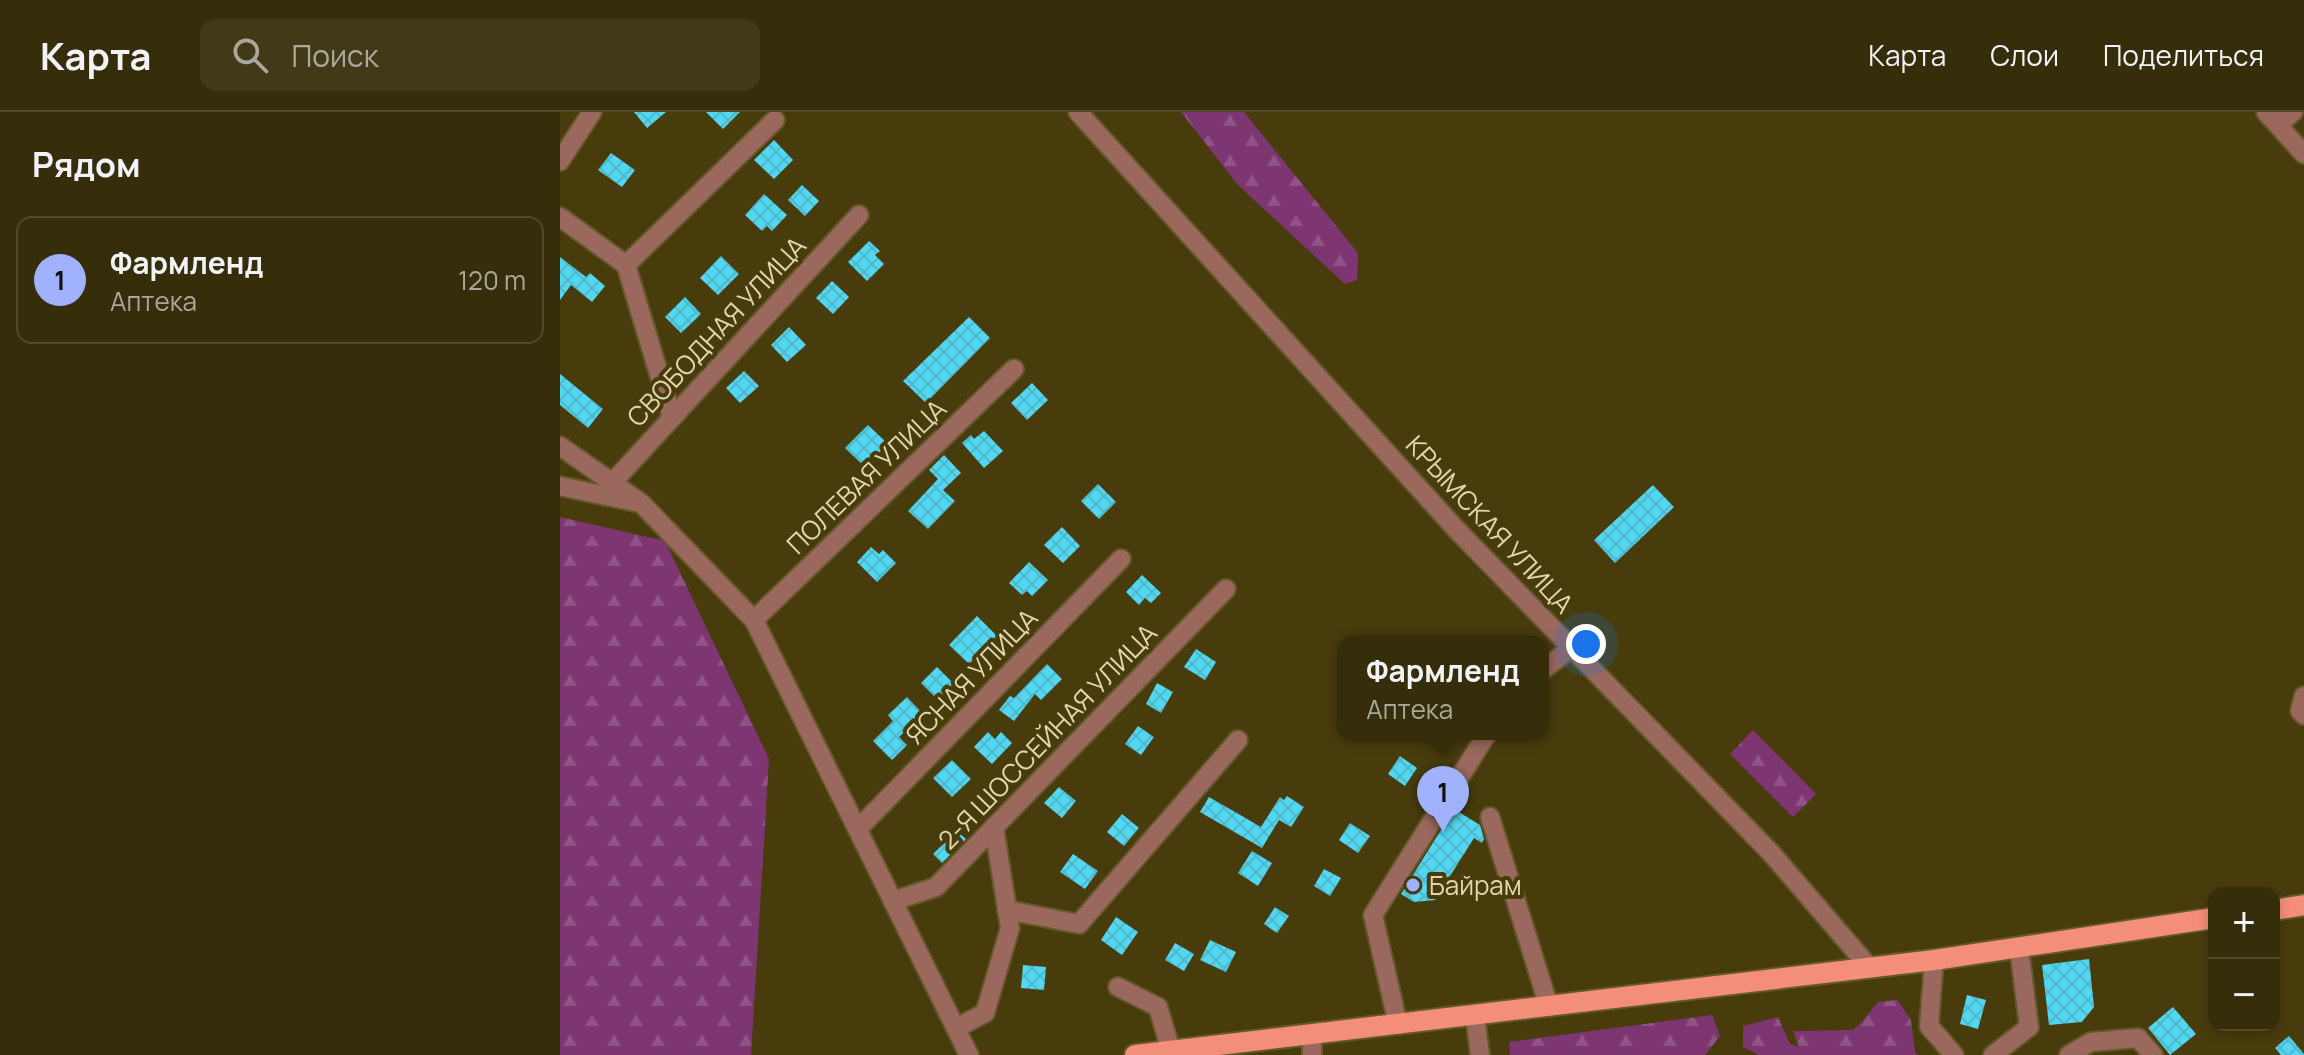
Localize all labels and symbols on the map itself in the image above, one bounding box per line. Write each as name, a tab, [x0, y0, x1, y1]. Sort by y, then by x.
street label: СВОБОДНАЯ УЛИЦА	[618, 228, 814, 434]
street label: ПОЛЕВАЯ УЛИЦА	[778, 391, 954, 561]
street label: КРЫМСКАЯ УЛИЦА	[1398, 427, 1582, 621]
street label: ЯСНАЯ УЛИЦА	[897, 600, 1045, 752]
street label: 2-Я ШОССЕЙНАЯ УЛИЦА	[930, 615, 1164, 857]
your location	[1566, 624, 1606, 664]
pin: 1	[1417, 766, 1469, 832]
place label: Байрам	[1429, 867, 1522, 903]
marker: Байрам	[1404, 876, 1422, 894]

